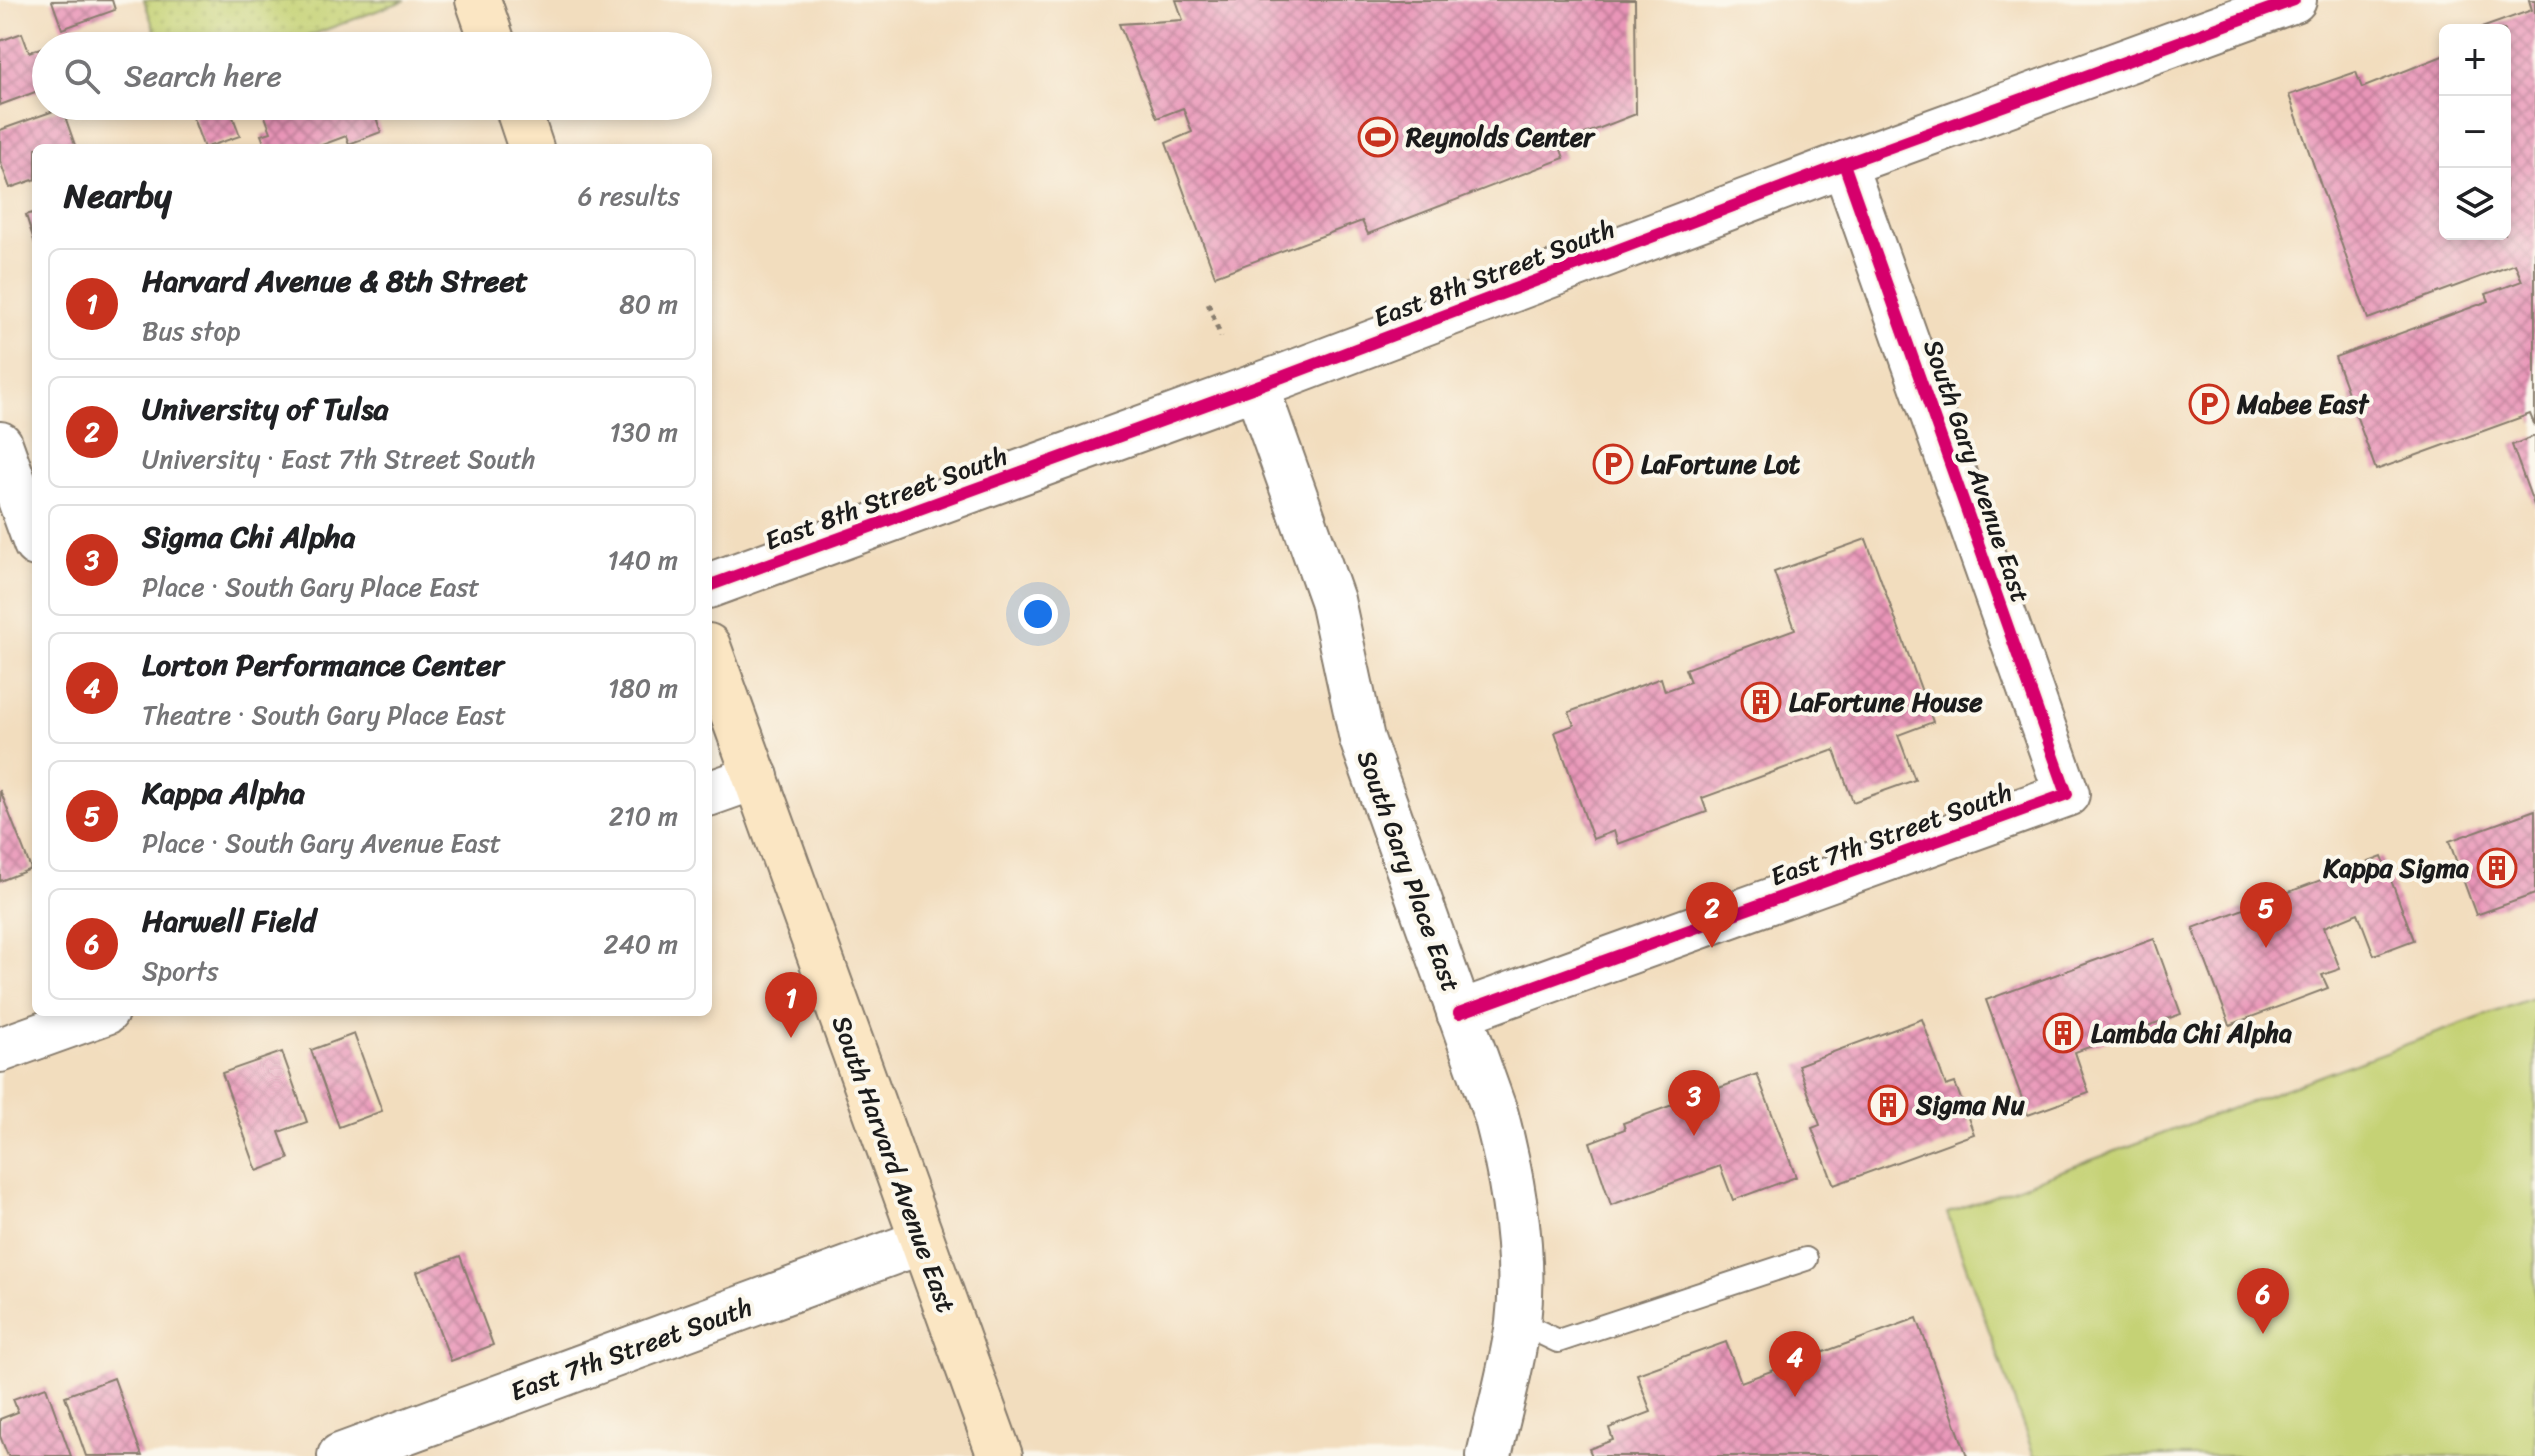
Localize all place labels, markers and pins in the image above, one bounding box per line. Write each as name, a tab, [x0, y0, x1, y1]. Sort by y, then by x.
place label: Reynolds Center	[1405, 114, 1596, 160]
sports icon: Reynolds Center	[1357, 116, 1399, 158]
place label: Mabee East	[2236, 381, 2370, 427]
parking icon: Mabee East	[2188, 383, 2230, 425]
place label: LaFortune Lot	[1641, 441, 1801, 487]
parking icon: LaFortune Lot	[1592, 443, 1634, 485]
place label: LaFortune House	[1789, 679, 1983, 725]
building icon: LaFortune House	[1740, 681, 1782, 723]
place label: Kappa Sigma	[2322, 845, 2469, 891]
building icon: Kappa Sigma	[2476, 847, 2518, 889]
pin: 2	[1686, 882, 1738, 948]
pin: 5	[2240, 882, 2292, 948]
pin: 1	[765, 972, 817, 1038]
place label: Lambda Chi Alpha	[2091, 1010, 2292, 1056]
building icon: Lambda Chi Alpha	[2042, 1012, 2084, 1054]
pin: 3	[1668, 1070, 1720, 1136]
place label: Sigma Nu	[1915, 1082, 2026, 1128]
building icon: Sigma Nu	[1867, 1084, 1909, 1126]
pin: 6	[2237, 1268, 2289, 1334]
pin: 4	[1769, 1331, 1821, 1397]

